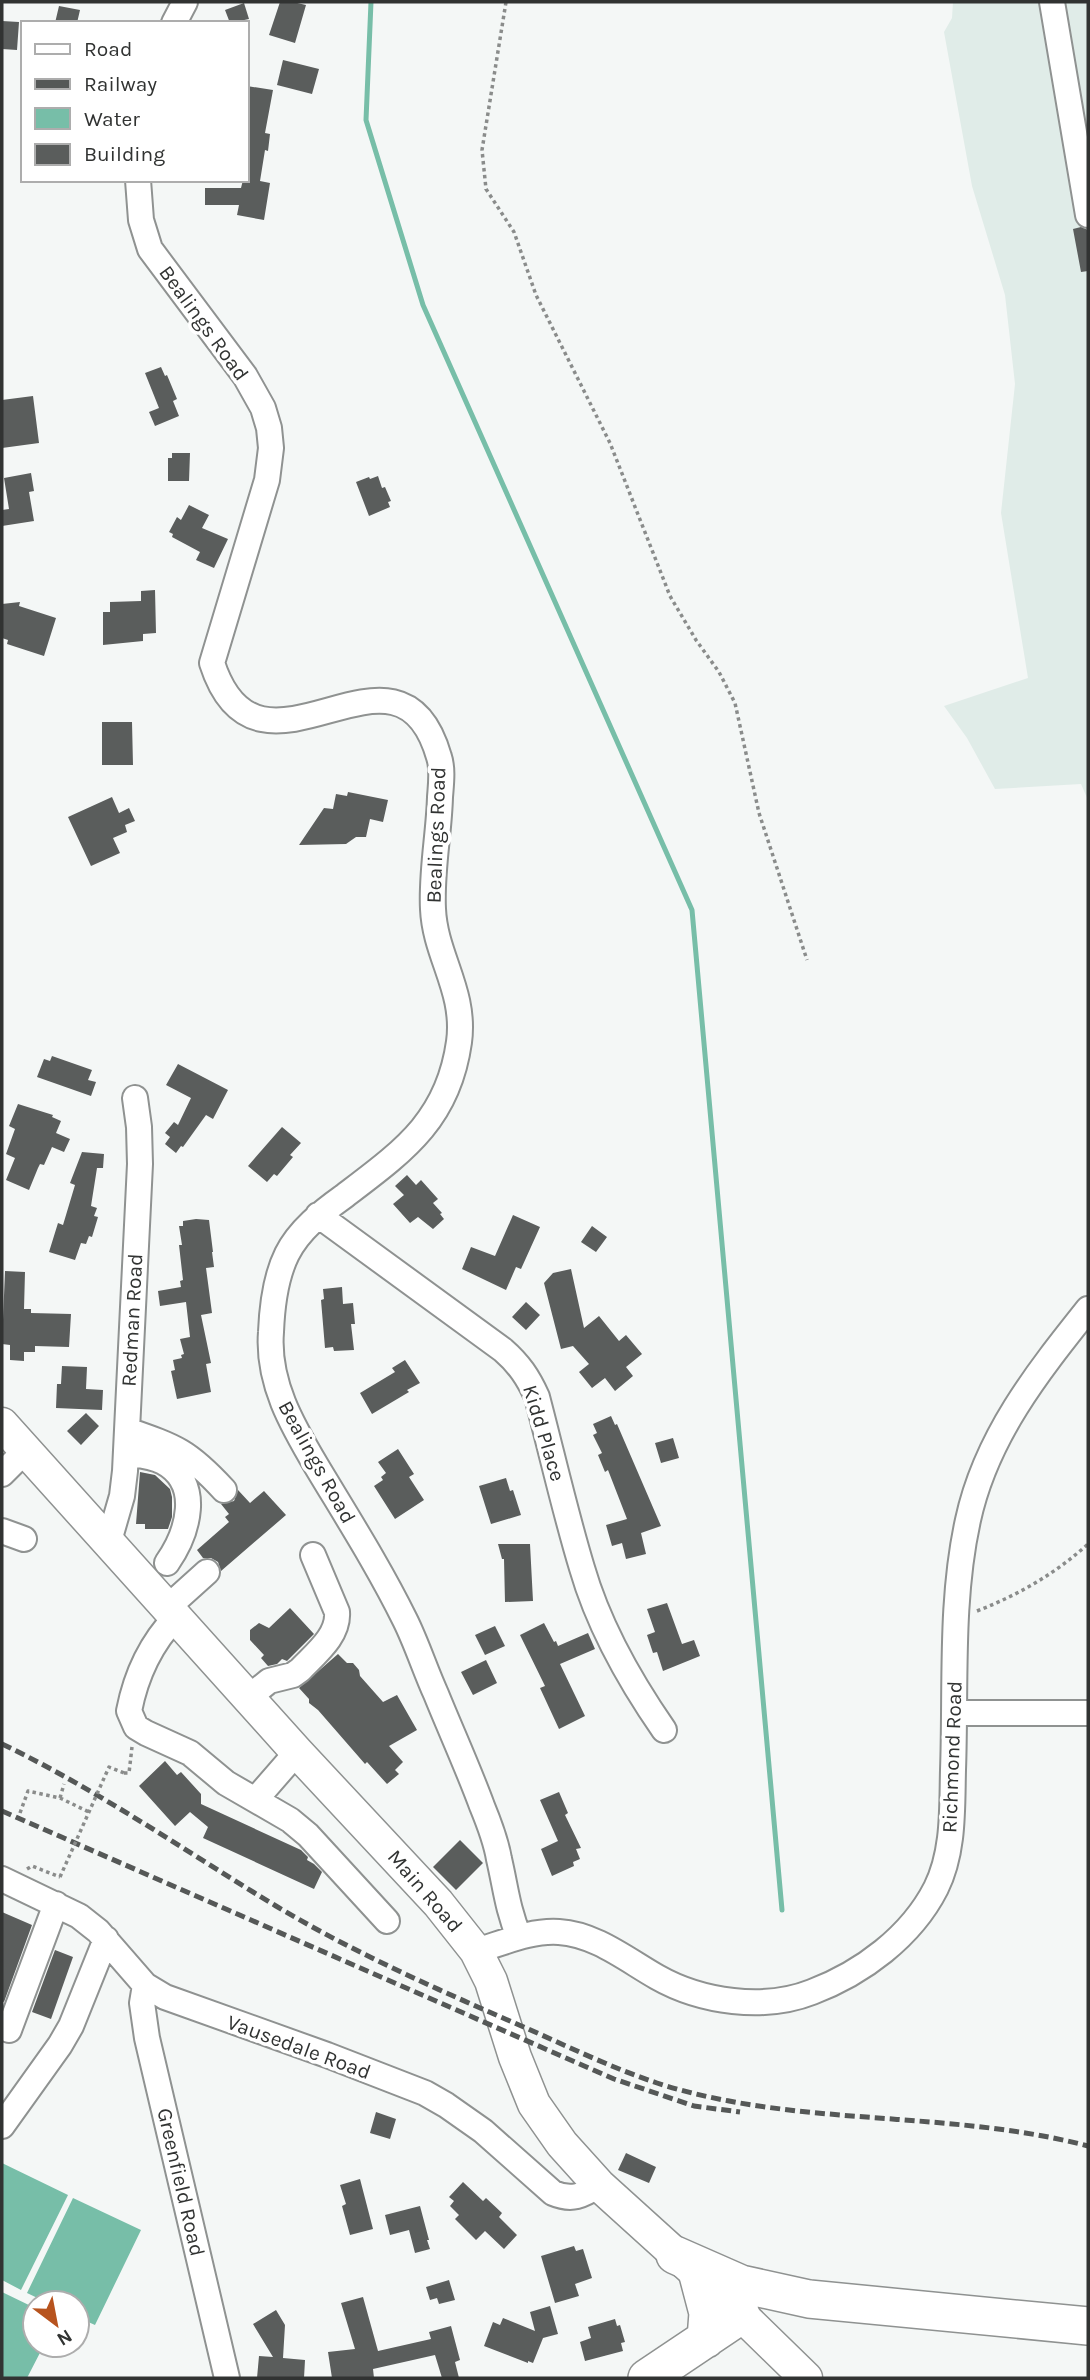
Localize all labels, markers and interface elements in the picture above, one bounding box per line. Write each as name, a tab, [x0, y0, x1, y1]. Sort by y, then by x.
legend	[21, 21, 248, 182]
text: Road	[84, 37, 132, 61]
text: Railway	[84, 72, 157, 96]
text: Water	[84, 107, 140, 131]
text: Building	[84, 142, 165, 166]
street label: Bealings Road	[154, 261, 254, 385]
street label: Bealings Road	[422, 766, 450, 904]
street label: Redman Road	[117, 1253, 147, 1387]
street label: Kidd Place	[518, 1382, 570, 1484]
street label: Bealings Road	[273, 1397, 361, 1527]
street label: Richmond Road	[937, 1681, 967, 1833]
street label: Main Road	[383, 1845, 467, 1937]
street label: Vausedale Road	[224, 2010, 374, 2084]
street label: Greenfield Road	[152, 2106, 210, 2258]
north arrow	[21, 2289, 91, 2359]
text: N	[53, 2325, 76, 2351]

